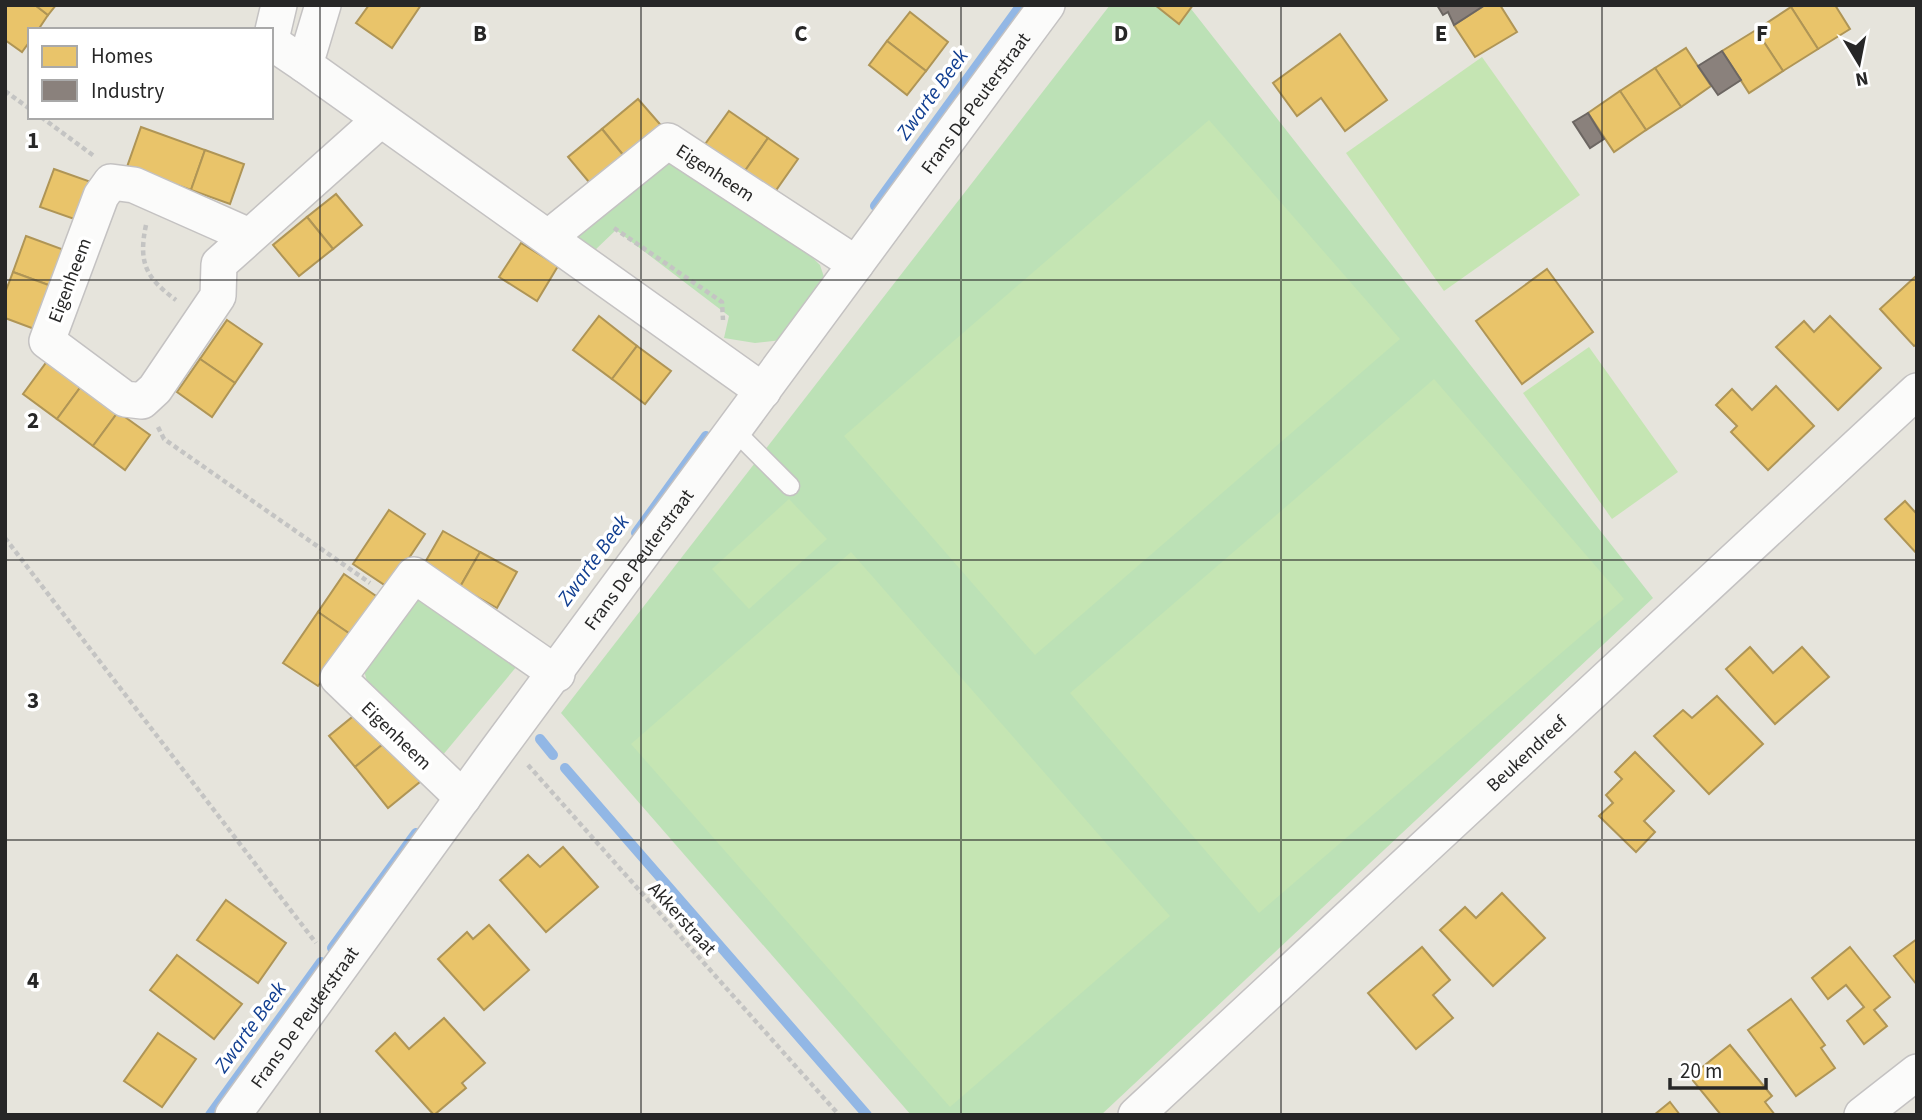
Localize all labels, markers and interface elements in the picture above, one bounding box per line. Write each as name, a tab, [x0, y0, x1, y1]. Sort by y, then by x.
text: B	[473, 17, 487, 50]
text: C	[794, 17, 808, 50]
text: D	[1114, 17, 1128, 50]
text: E	[1435, 17, 1447, 50]
text: F	[1756, 17, 1768, 50]
street label: Frans De Peuterstraat	[915, 27, 1038, 180]
legend	[28, 28, 273, 119]
north arrow	[1824, 28, 1894, 98]
text: Homes	[91, 41, 153, 71]
water label: Zwarte Beek	[888, 41, 976, 147]
text: N	[1853, 64, 1870, 93]
text: Industry	[91, 76, 164, 106]
text: 1	[27, 124, 39, 157]
street label: Eigenheem	[670, 138, 760, 209]
street label: Eigenheem	[42, 234, 99, 327]
text: 2	[27, 404, 39, 437]
street label: Frans De Peuterstraat	[578, 483, 701, 636]
water label: Zwarte Beek	[549, 507, 637, 613]
text: 3	[27, 684, 39, 717]
street label: Eigenheem	[355, 696, 437, 777]
street label: Beukendreef	[1481, 709, 1575, 799]
street label: Akkerstraat	[642, 876, 722, 962]
street label: Frans De Peuterstraat	[245, 941, 366, 1094]
text: 4	[27, 964, 39, 997]
water label: Zwarte Beek	[206, 974, 294, 1080]
scale bar	[1670, 1046, 1766, 1090]
text: 20 m	[1680, 1056, 1722, 1086]

